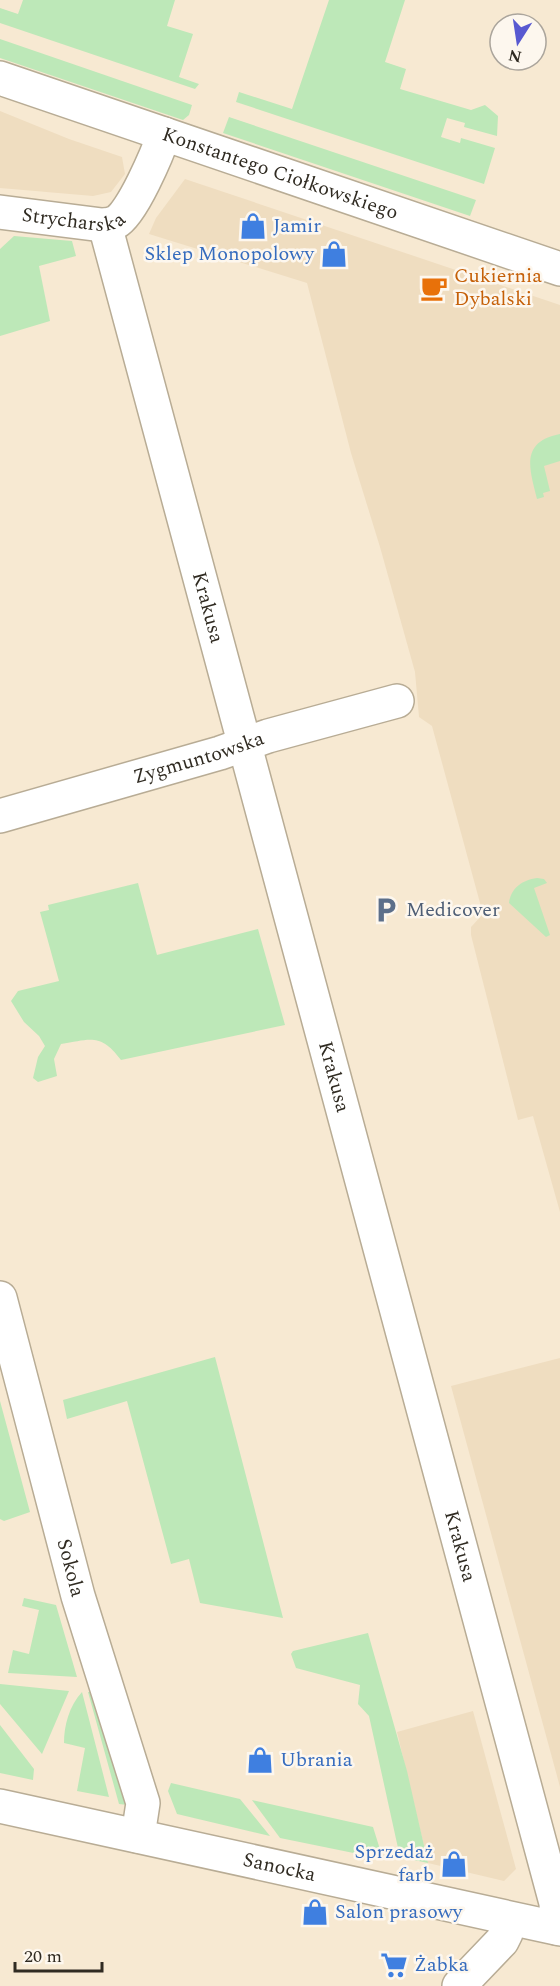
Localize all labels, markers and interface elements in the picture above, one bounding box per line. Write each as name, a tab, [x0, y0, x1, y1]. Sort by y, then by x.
north arrow	[488, 12, 548, 72]
text: N	[506, 43, 524, 69]
street label: Konstantego Ciołkowskiego	[158, 119, 402, 228]
street label: Strycharska	[20, 200, 133, 240]
shop icon: Jamir	[238, 211, 268, 241]
place label: Jamir	[273, 211, 321, 241]
place label: Sklep Monopolowy	[145, 239, 315, 269]
shop icon: Sklep Monopolowy	[319, 239, 349, 269]
place label: Cukiernia Dybalski	[454, 261, 542, 314]
cafe icon: Cukiernia Dybalski	[419, 273, 449, 303]
street label: Krakusa	[184, 568, 232, 647]
street label: Zygmuntowska	[130, 723, 268, 792]
parking icon: Medicover	[371, 895, 401, 925]
place label: Medicover	[406, 895, 500, 925]
street label: Krakusa	[310, 1038, 358, 1116]
street label: Krakusa	[436, 1507, 484, 1585]
street label: Sokola	[49, 1536, 93, 1601]
shop icon: Ubrania	[245, 1745, 275, 1775]
place label: Ubrania	[280, 1745, 353, 1775]
place label: Sprzedaż farb	[355, 1837, 434, 1890]
street label: Sanocka	[240, 1845, 319, 1890]
shop icon: Sprzedaż farb	[439, 1849, 469, 1879]
shop icon: Salon prasowy	[300, 1897, 330, 1927]
place label: Salon prasowy	[335, 1897, 464, 1927]
scale bar	[15, 1935, 102, 1973]
text: 20 m	[24, 1943, 62, 1970]
supermarket icon: Żabka	[379, 1950, 409, 1980]
place label: Żabka	[414, 1950, 469, 1980]

